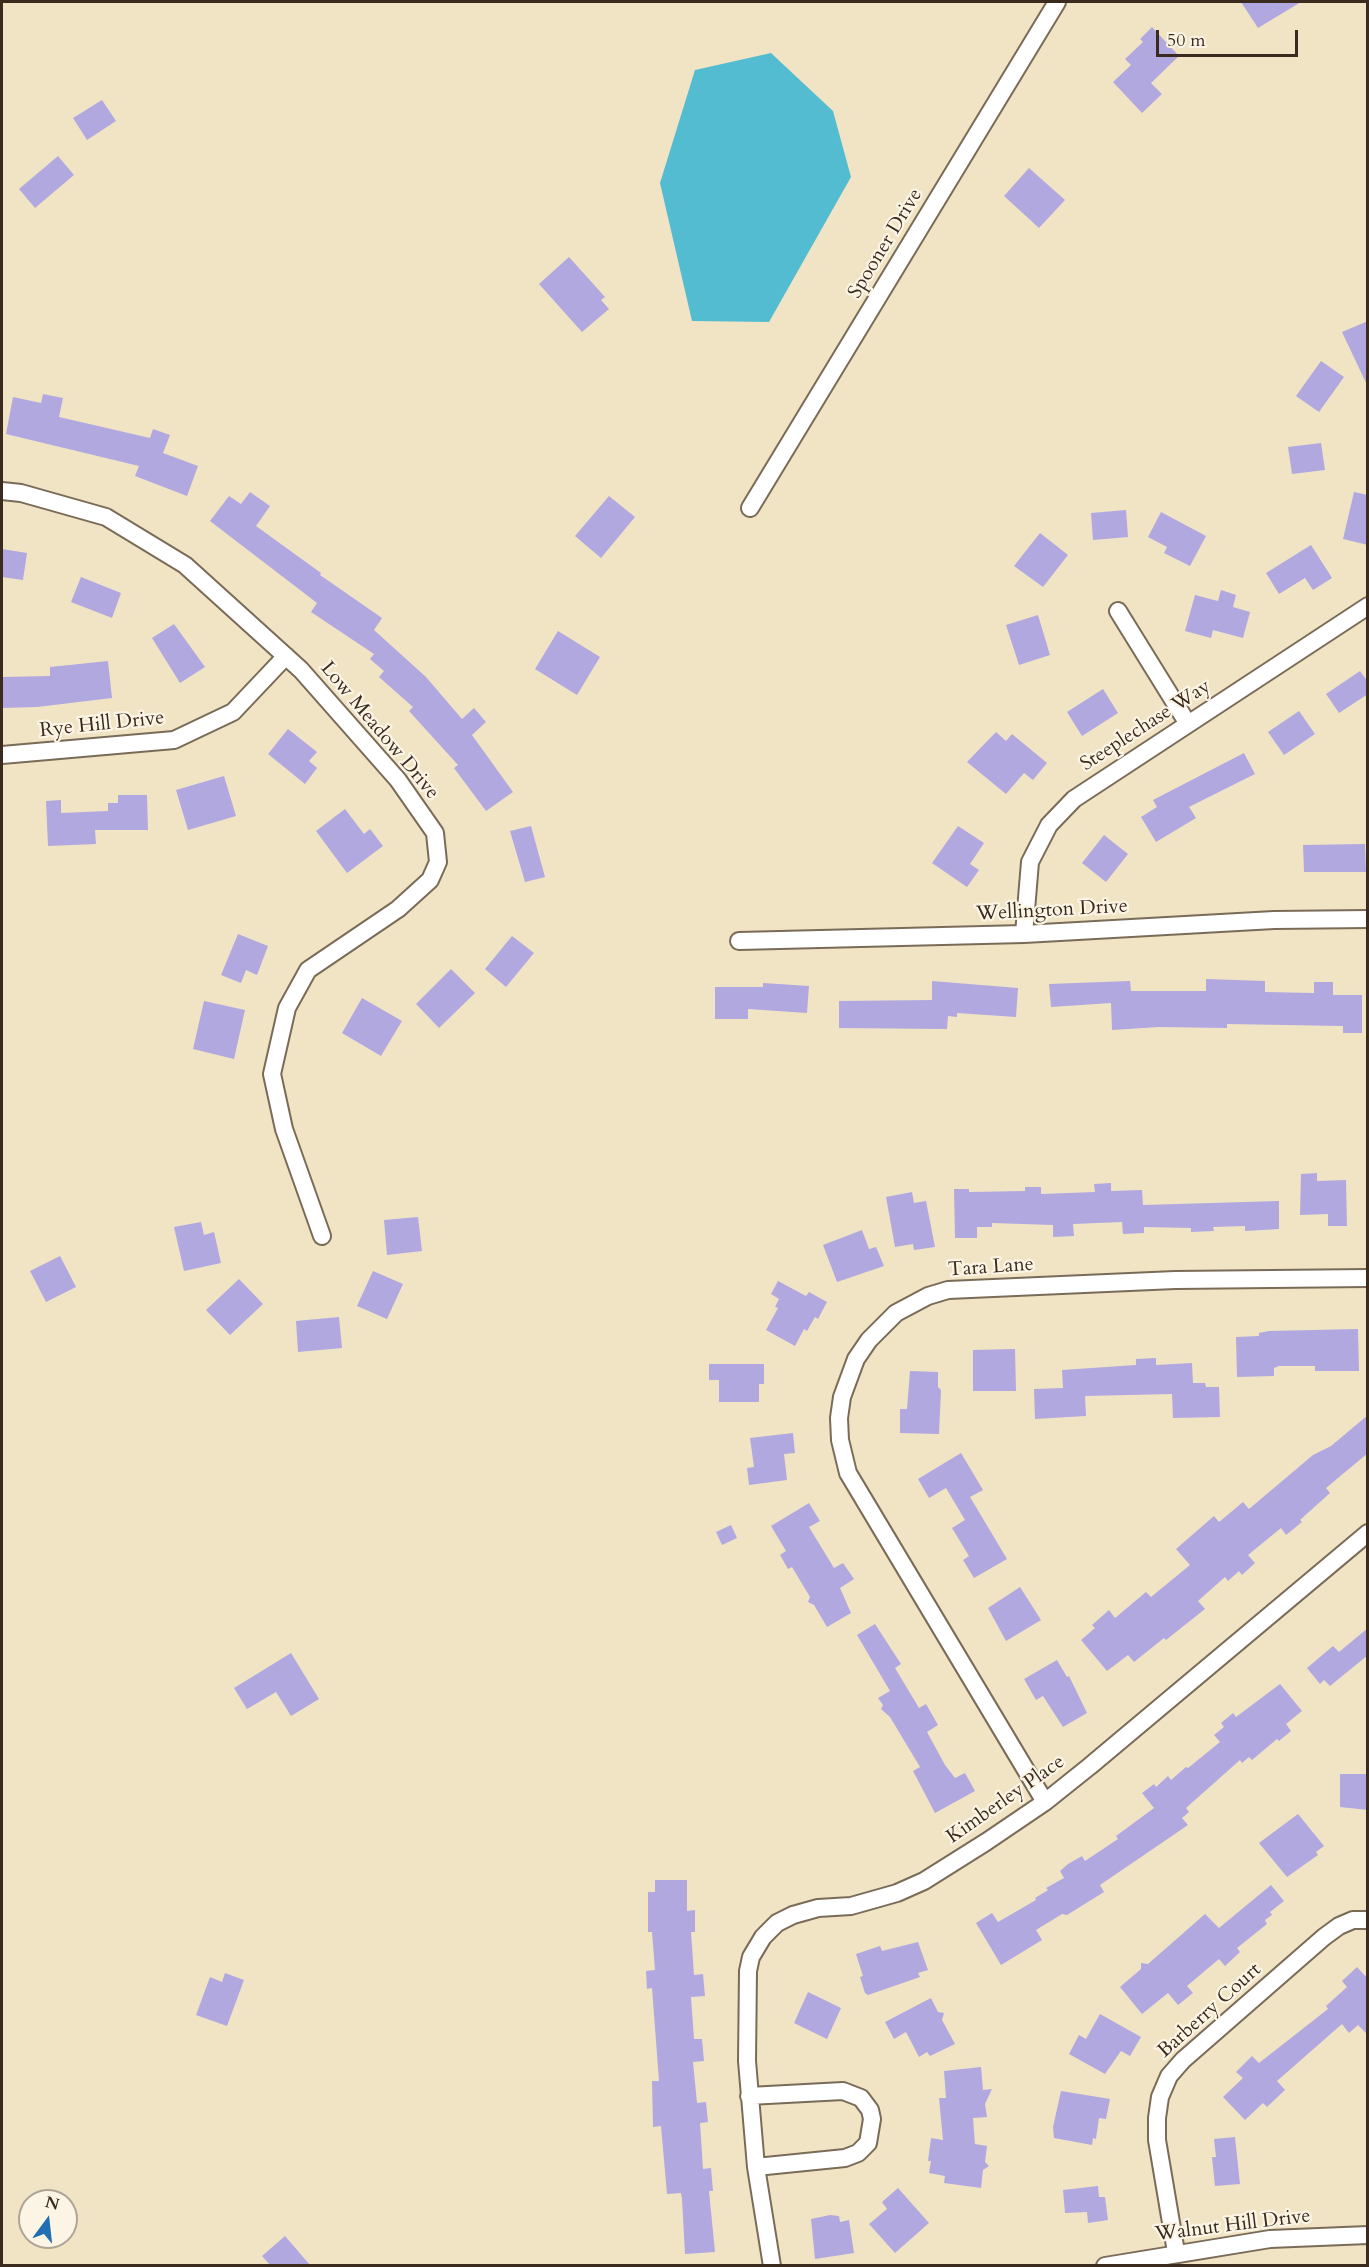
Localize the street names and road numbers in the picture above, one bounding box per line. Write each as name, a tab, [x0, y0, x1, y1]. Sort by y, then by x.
street label: Spooner Drive	[844, 185, 928, 303]
street label: Low Meadow Drive	[314, 657, 444, 805]
street label: Steeplechase Way	[1076, 675, 1216, 777]
street label: Rye Hill Drive	[39, 707, 165, 743]
street label: Wellington Drive	[976, 895, 1128, 927]
street label: Tara Lane	[947, 1253, 1035, 1283]
street label: Kimberley Place	[942, 1750, 1070, 1850]
street label: Barberry Court	[1153, 1958, 1267, 2064]
street label: Walnut Hill Drive	[1154, 2205, 1312, 2247]

